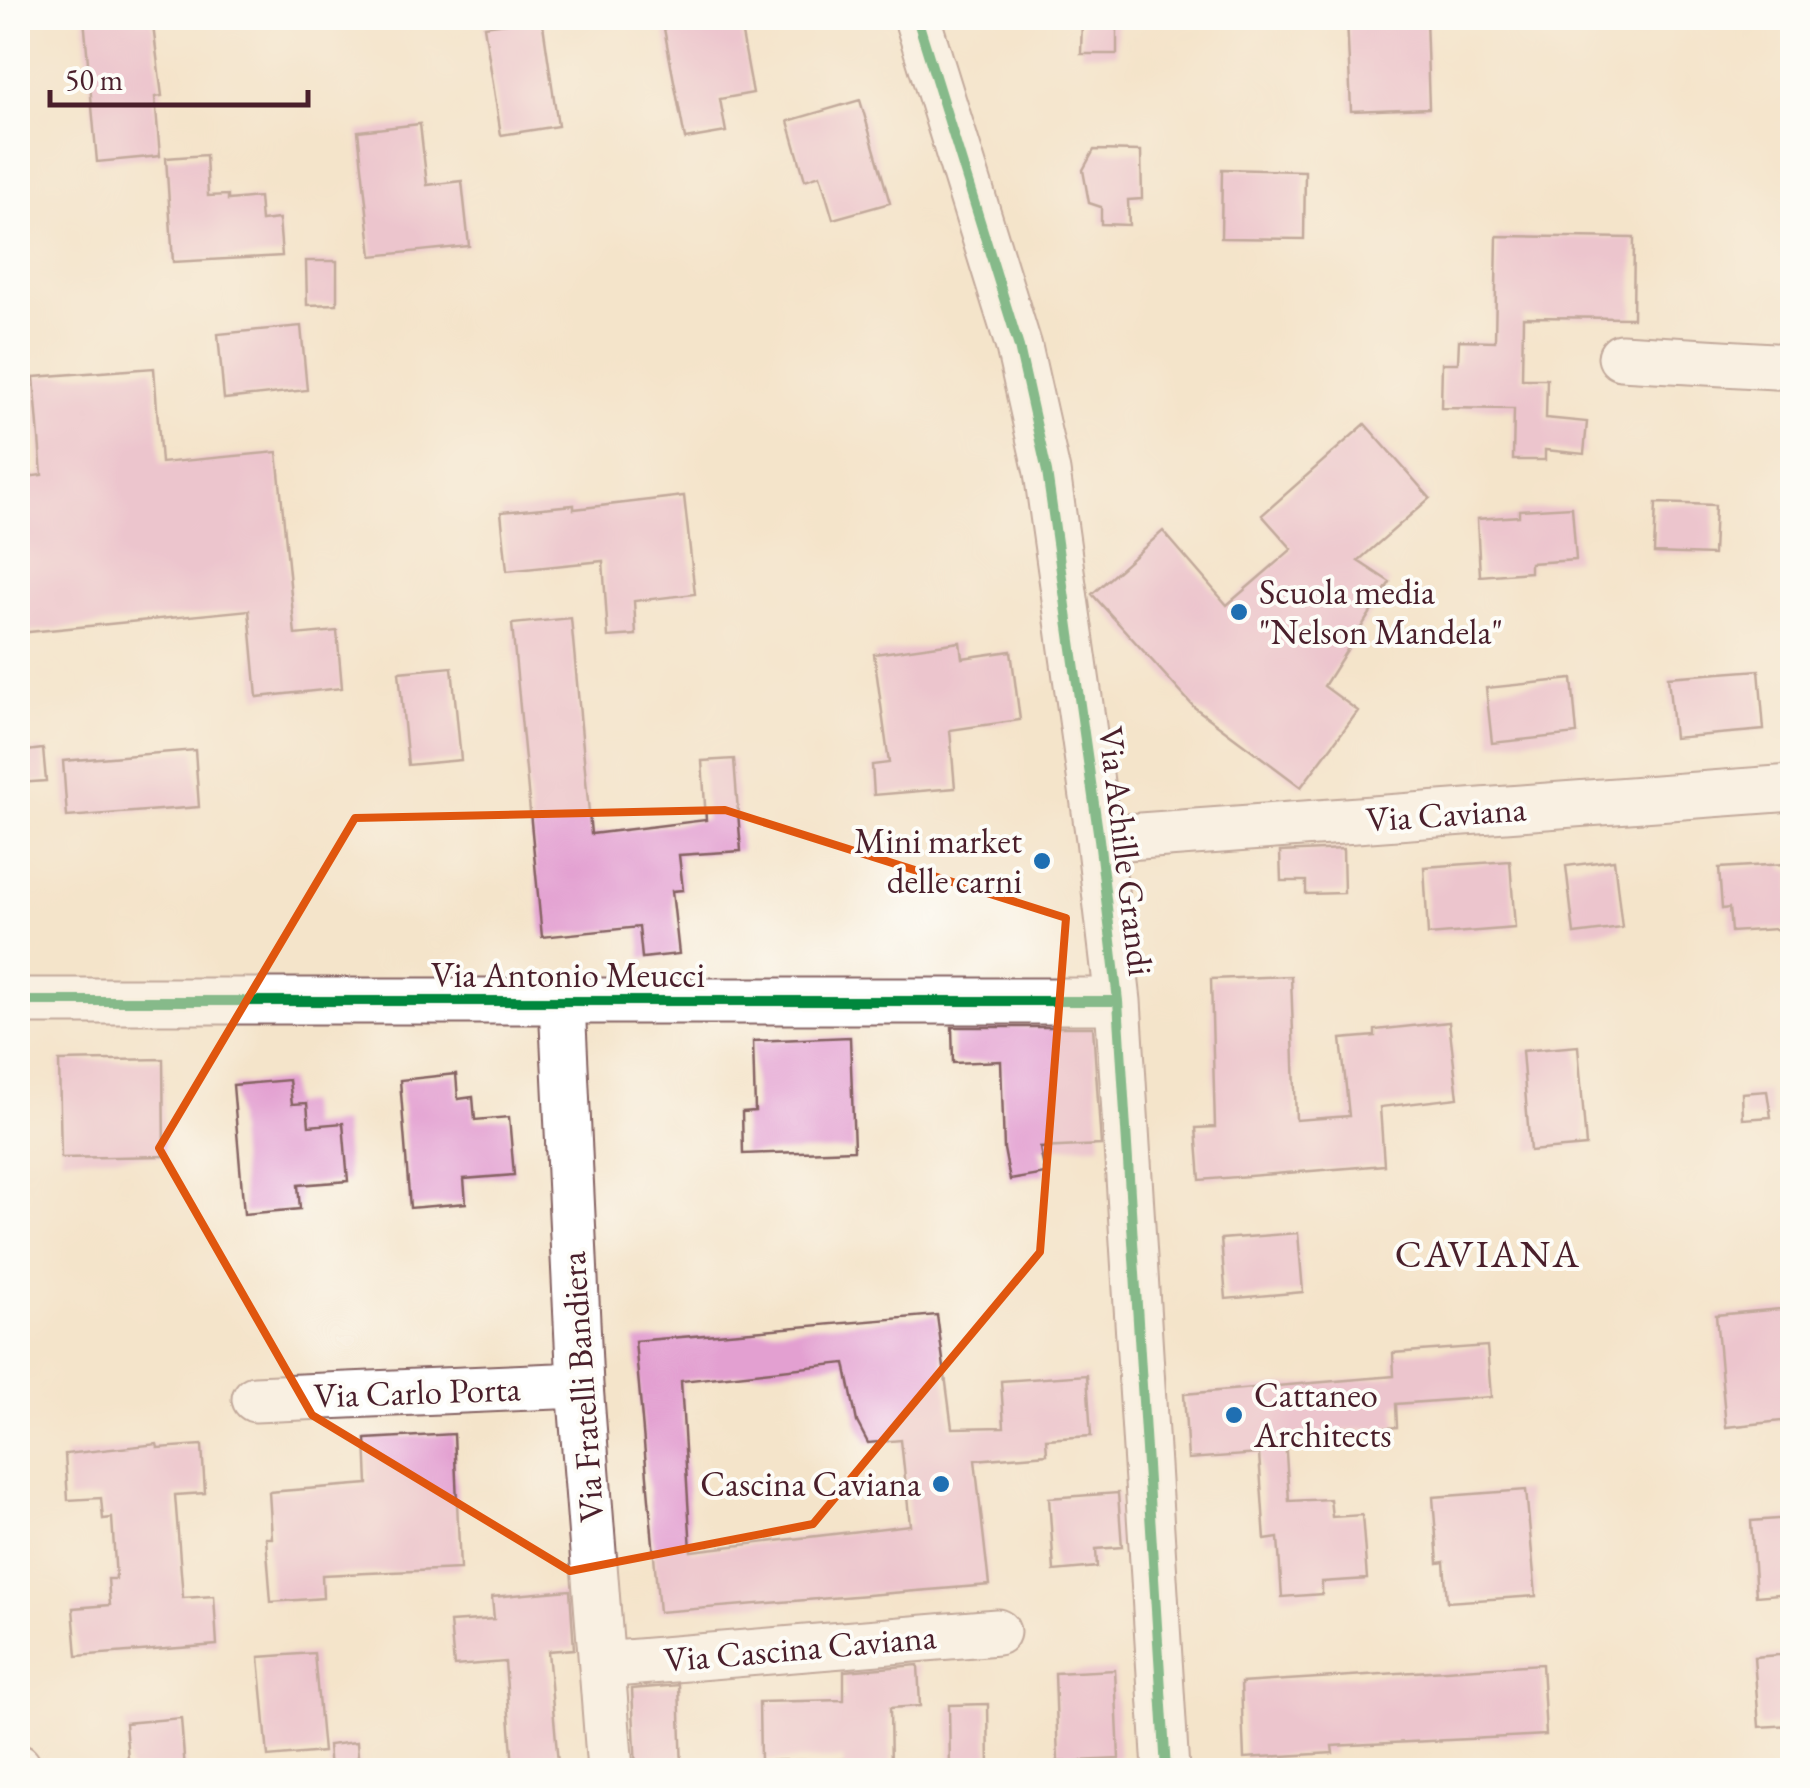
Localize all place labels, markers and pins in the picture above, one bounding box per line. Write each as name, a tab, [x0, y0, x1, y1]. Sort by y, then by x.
place label: Scuola media "Nelson Mandela"	[1259, 569, 1503, 654]
marker: Scuola media "Nelson Mandela"	[1228, 601, 1250, 623]
place label: Mini market delle carni	[854, 818, 1022, 903]
marker: Mini market delle carni	[1031, 850, 1053, 872]
place label: Cattaneo Architects	[1253, 1372, 1392, 1457]
marker: Cattaneo Architects	[1223, 1404, 1245, 1426]
place label: Cascina Caviana	[700, 1461, 921, 1506]
marker: Cascina Caviana	[930, 1473, 952, 1495]

